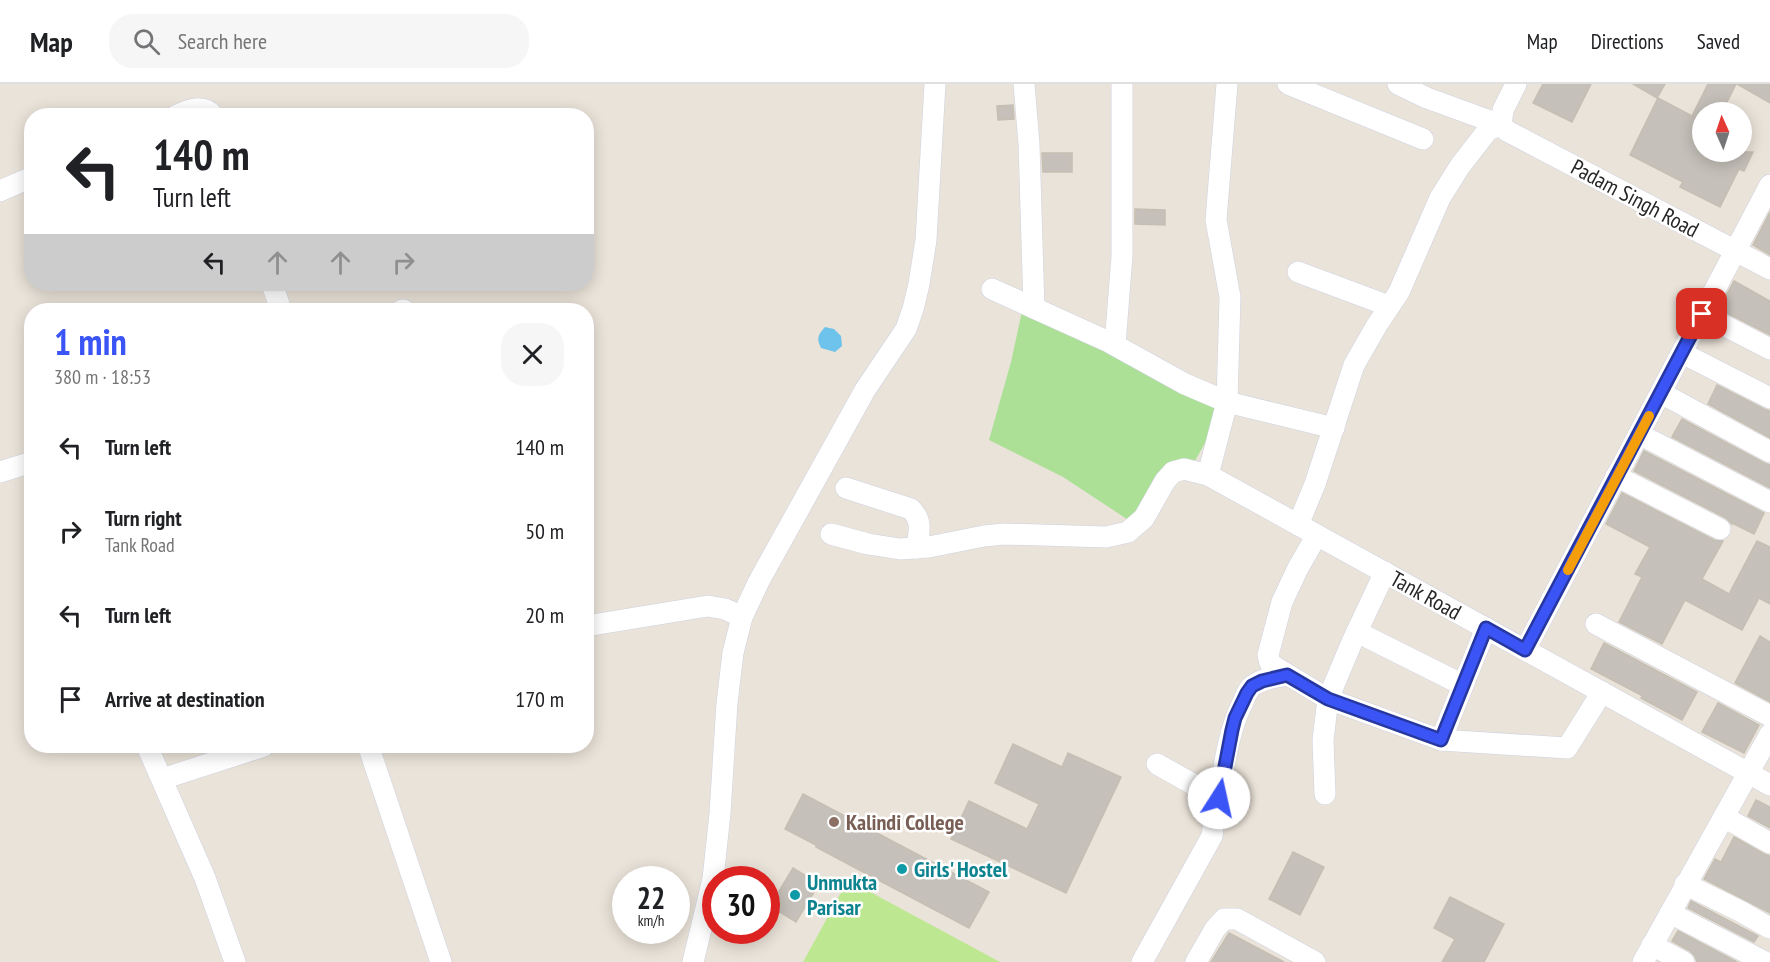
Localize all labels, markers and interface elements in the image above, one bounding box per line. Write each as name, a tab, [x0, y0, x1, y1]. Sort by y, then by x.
search box	[109, 14, 529, 68]
text: Map	[30, 23, 73, 60]
icon: search	[130, 25, 163, 58]
text: Search here	[178, 27, 267, 55]
text: Map	[1527, 28, 1558, 55]
text: Directions	[1591, 28, 1664, 55]
text: Saved	[1697, 28, 1740, 55]
north arrow	[1692, 102, 1752, 162]
map controls	[1692, 102, 1752, 162]
text: 140 m	[153, 127, 250, 182]
icon: left	[54, 132, 132, 210]
street label: Padam Singh Road	[1566, 153, 1704, 243]
text: Turn left	[153, 180, 231, 214]
icon: left	[198, 246, 231, 279]
icon: ahead	[261, 246, 294, 279]
icon: ahead	[324, 246, 357, 279]
icon: right	[387, 246, 420, 279]
pin	[1676, 288, 1727, 339]
icon: arrive	[1685, 297, 1718, 330]
text: 1 min	[54, 318, 127, 365]
button: close	[501, 323, 564, 386]
text: 380 m · 18:53	[54, 364, 151, 390]
icon: left	[54, 431, 87, 464]
text: Turn left	[105, 433, 171, 461]
text: 140 m	[515, 433, 564, 461]
text: Turn right	[105, 504, 182, 532]
icon: right	[54, 515, 87, 548]
text: 50 m	[525, 517, 564, 545]
text: Tank Road	[105, 532, 175, 558]
street label: Tank Road	[1386, 564, 1466, 626]
icon: left	[54, 599, 87, 632]
text: Turn left	[105, 601, 171, 629]
text: 20 m	[525, 601, 564, 629]
icon: arrive	[54, 683, 87, 716]
text: Arrive at destination	[105, 685, 265, 713]
text: 170 m	[515, 685, 564, 713]
position arrow	[1187, 766, 1251, 830]
place label: Kalindi College	[846, 808, 964, 836]
marker: Kalindi College	[827, 815, 841, 829]
place label: Girls' Hostel	[914, 855, 1008, 883]
marker: Girls' Hostel	[895, 862, 909, 876]
speed limit sign: 30	[702, 866, 780, 944]
place label: Unmukta Parisar	[807, 868, 877, 921]
text: 22	[637, 878, 665, 917]
marker: Unmukta Parisar	[788, 888, 802, 902]
text: km/h	[638, 911, 664, 930]

